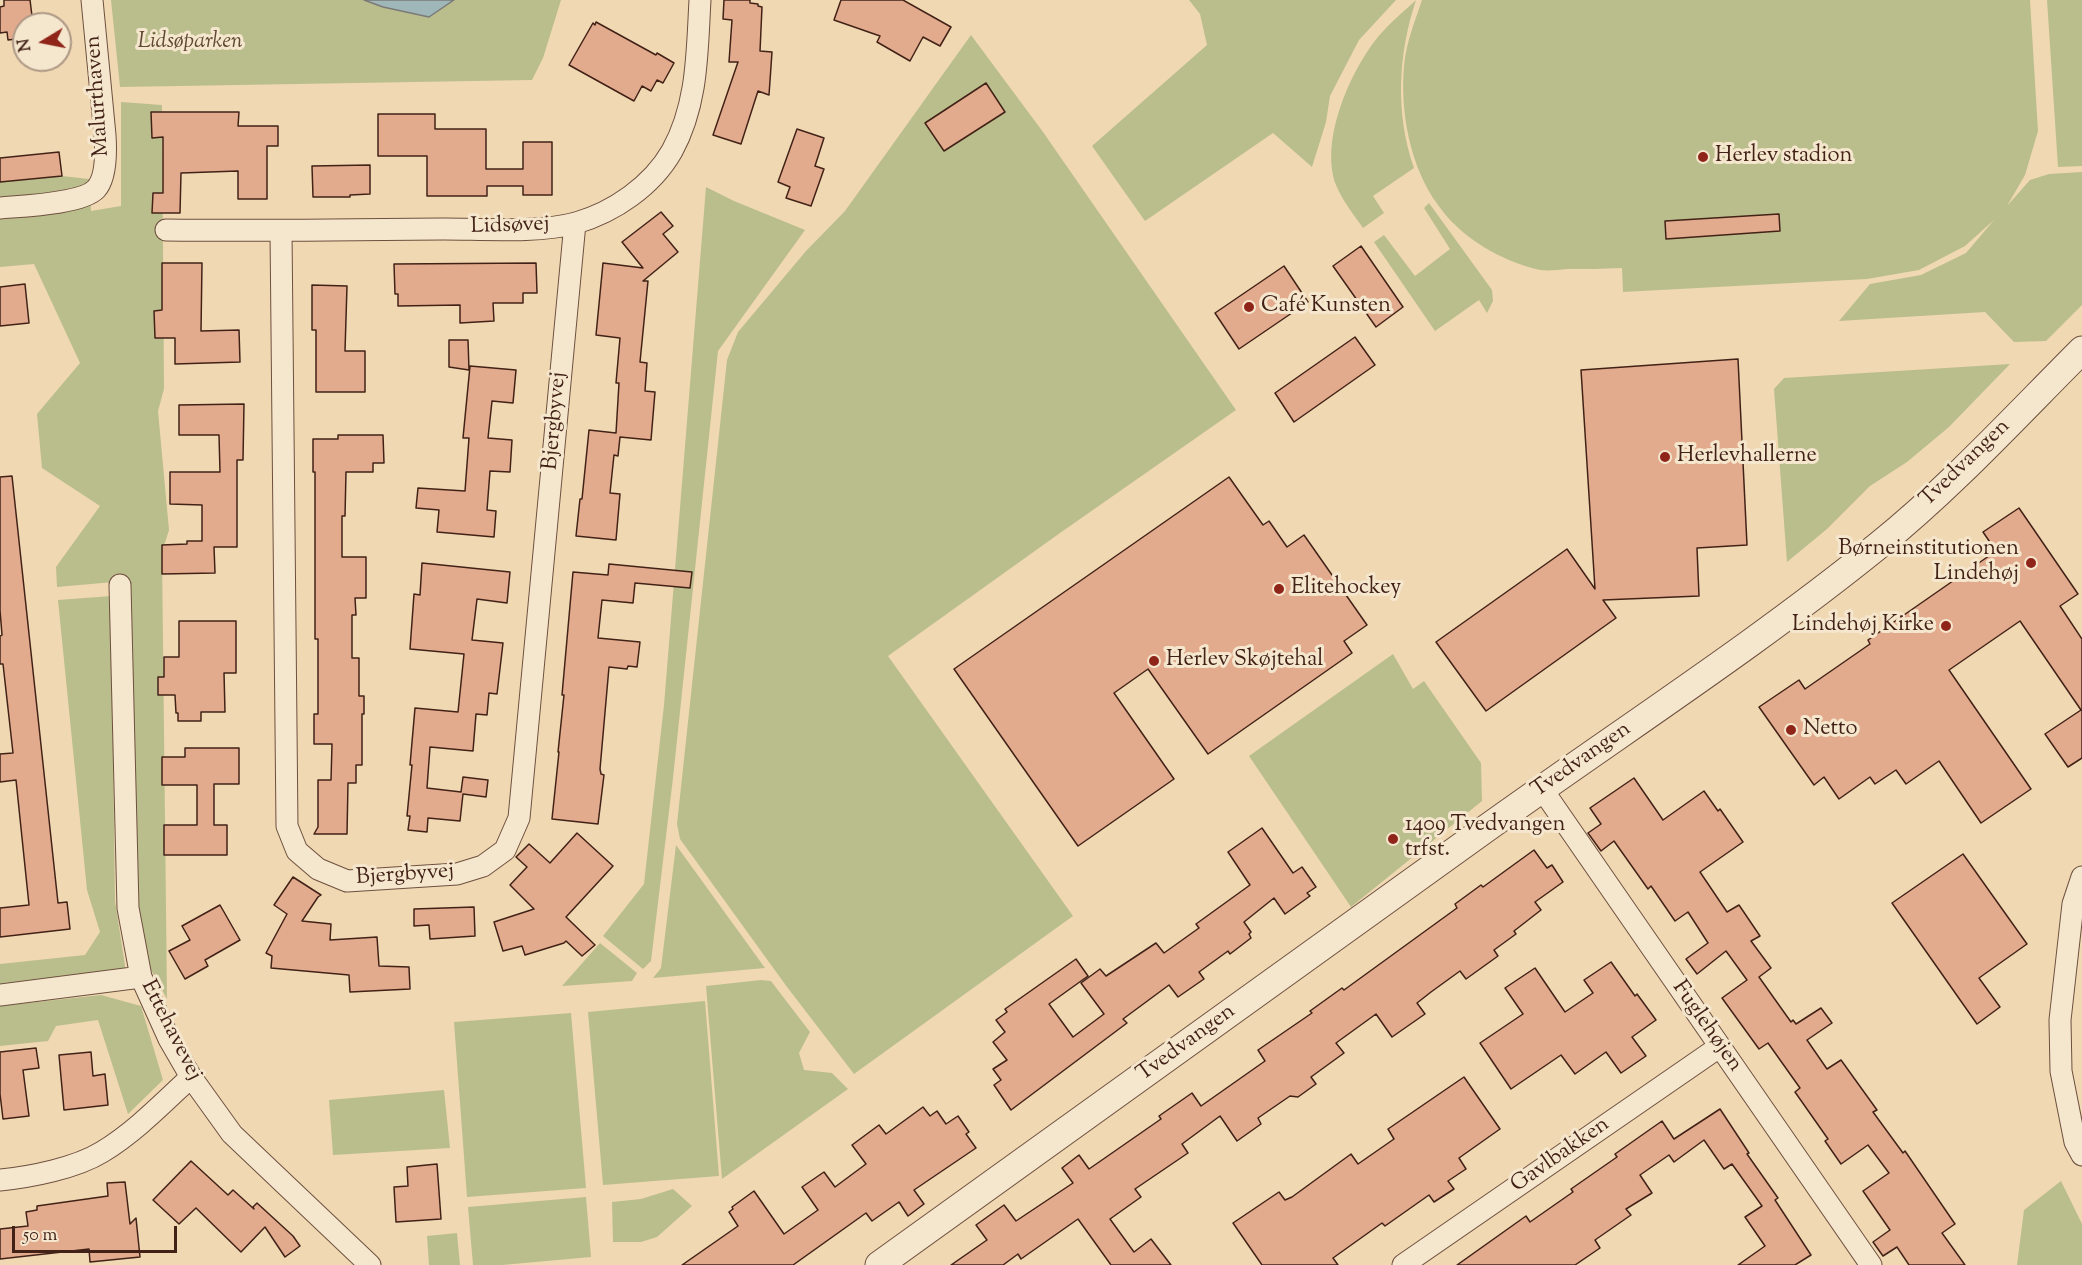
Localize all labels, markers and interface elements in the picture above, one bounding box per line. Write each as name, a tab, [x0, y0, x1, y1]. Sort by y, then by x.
north arrow	[12, 12, 72, 72]
park label: Lidsøparken	[137, 30, 243, 56]
street label: Malurthaven	[82, 34, 116, 158]
text: N	[13, 37, 38, 53]
place label: Herlev stadion	[1715, 144, 1852, 170]
marker: Herlev stadion	[1696, 150, 1710, 164]
street label: Lidsøvej	[470, 212, 550, 242]
place label: Café Kunsten	[1261, 294, 1391, 320]
marker: Café Kunsten	[1242, 300, 1256, 314]
street label: Bjergbyvej	[539, 371, 573, 471]
street label: Tvedvangen	[1915, 415, 2017, 513]
place label: Herlevhallerne	[1677, 444, 1817, 470]
marker: Herlevhallerne	[1658, 450, 1672, 464]
place label: Børneinstitutionen Lindehøj	[1838, 537, 2019, 588]
marker: Børneinstitutionen Lindehøj	[2024, 556, 2038, 570]
place label: Elitehockey	[1291, 576, 1401, 602]
marker: Elitehockey	[1272, 582, 1286, 596]
place label: Lindehøj Kirke	[1792, 613, 1934, 639]
marker: Lindehøj Kirke	[1939, 619, 1953, 633]
place label: Herlev Skøjtehal	[1166, 648, 1323, 674]
marker: Herlev Skøjtehal	[1147, 654, 1161, 668]
street label: Tvedvangen	[1527, 717, 1637, 805]
place label: Netto	[1803, 717, 1857, 743]
marker: Netto	[1784, 723, 1798, 737]
place label: 1409 Tvedvangen trfst.	[1405, 813, 1566, 864]
marker: 1409 Tvedvangen trfst.	[1386, 832, 1400, 846]
street label: Bjergbyvej	[355, 859, 455, 893]
street label: Ettehavevej	[133, 976, 207, 1086]
street label: Fuglehøjen	[1665, 976, 1747, 1078]
street label: Tvedvangen	[1133, 999, 1241, 1089]
street label: Gavlbakken	[1507, 1112, 1615, 1200]
scale bar	[15, 1214, 180, 1252]
text: 50 m	[23, 1223, 57, 1249]

